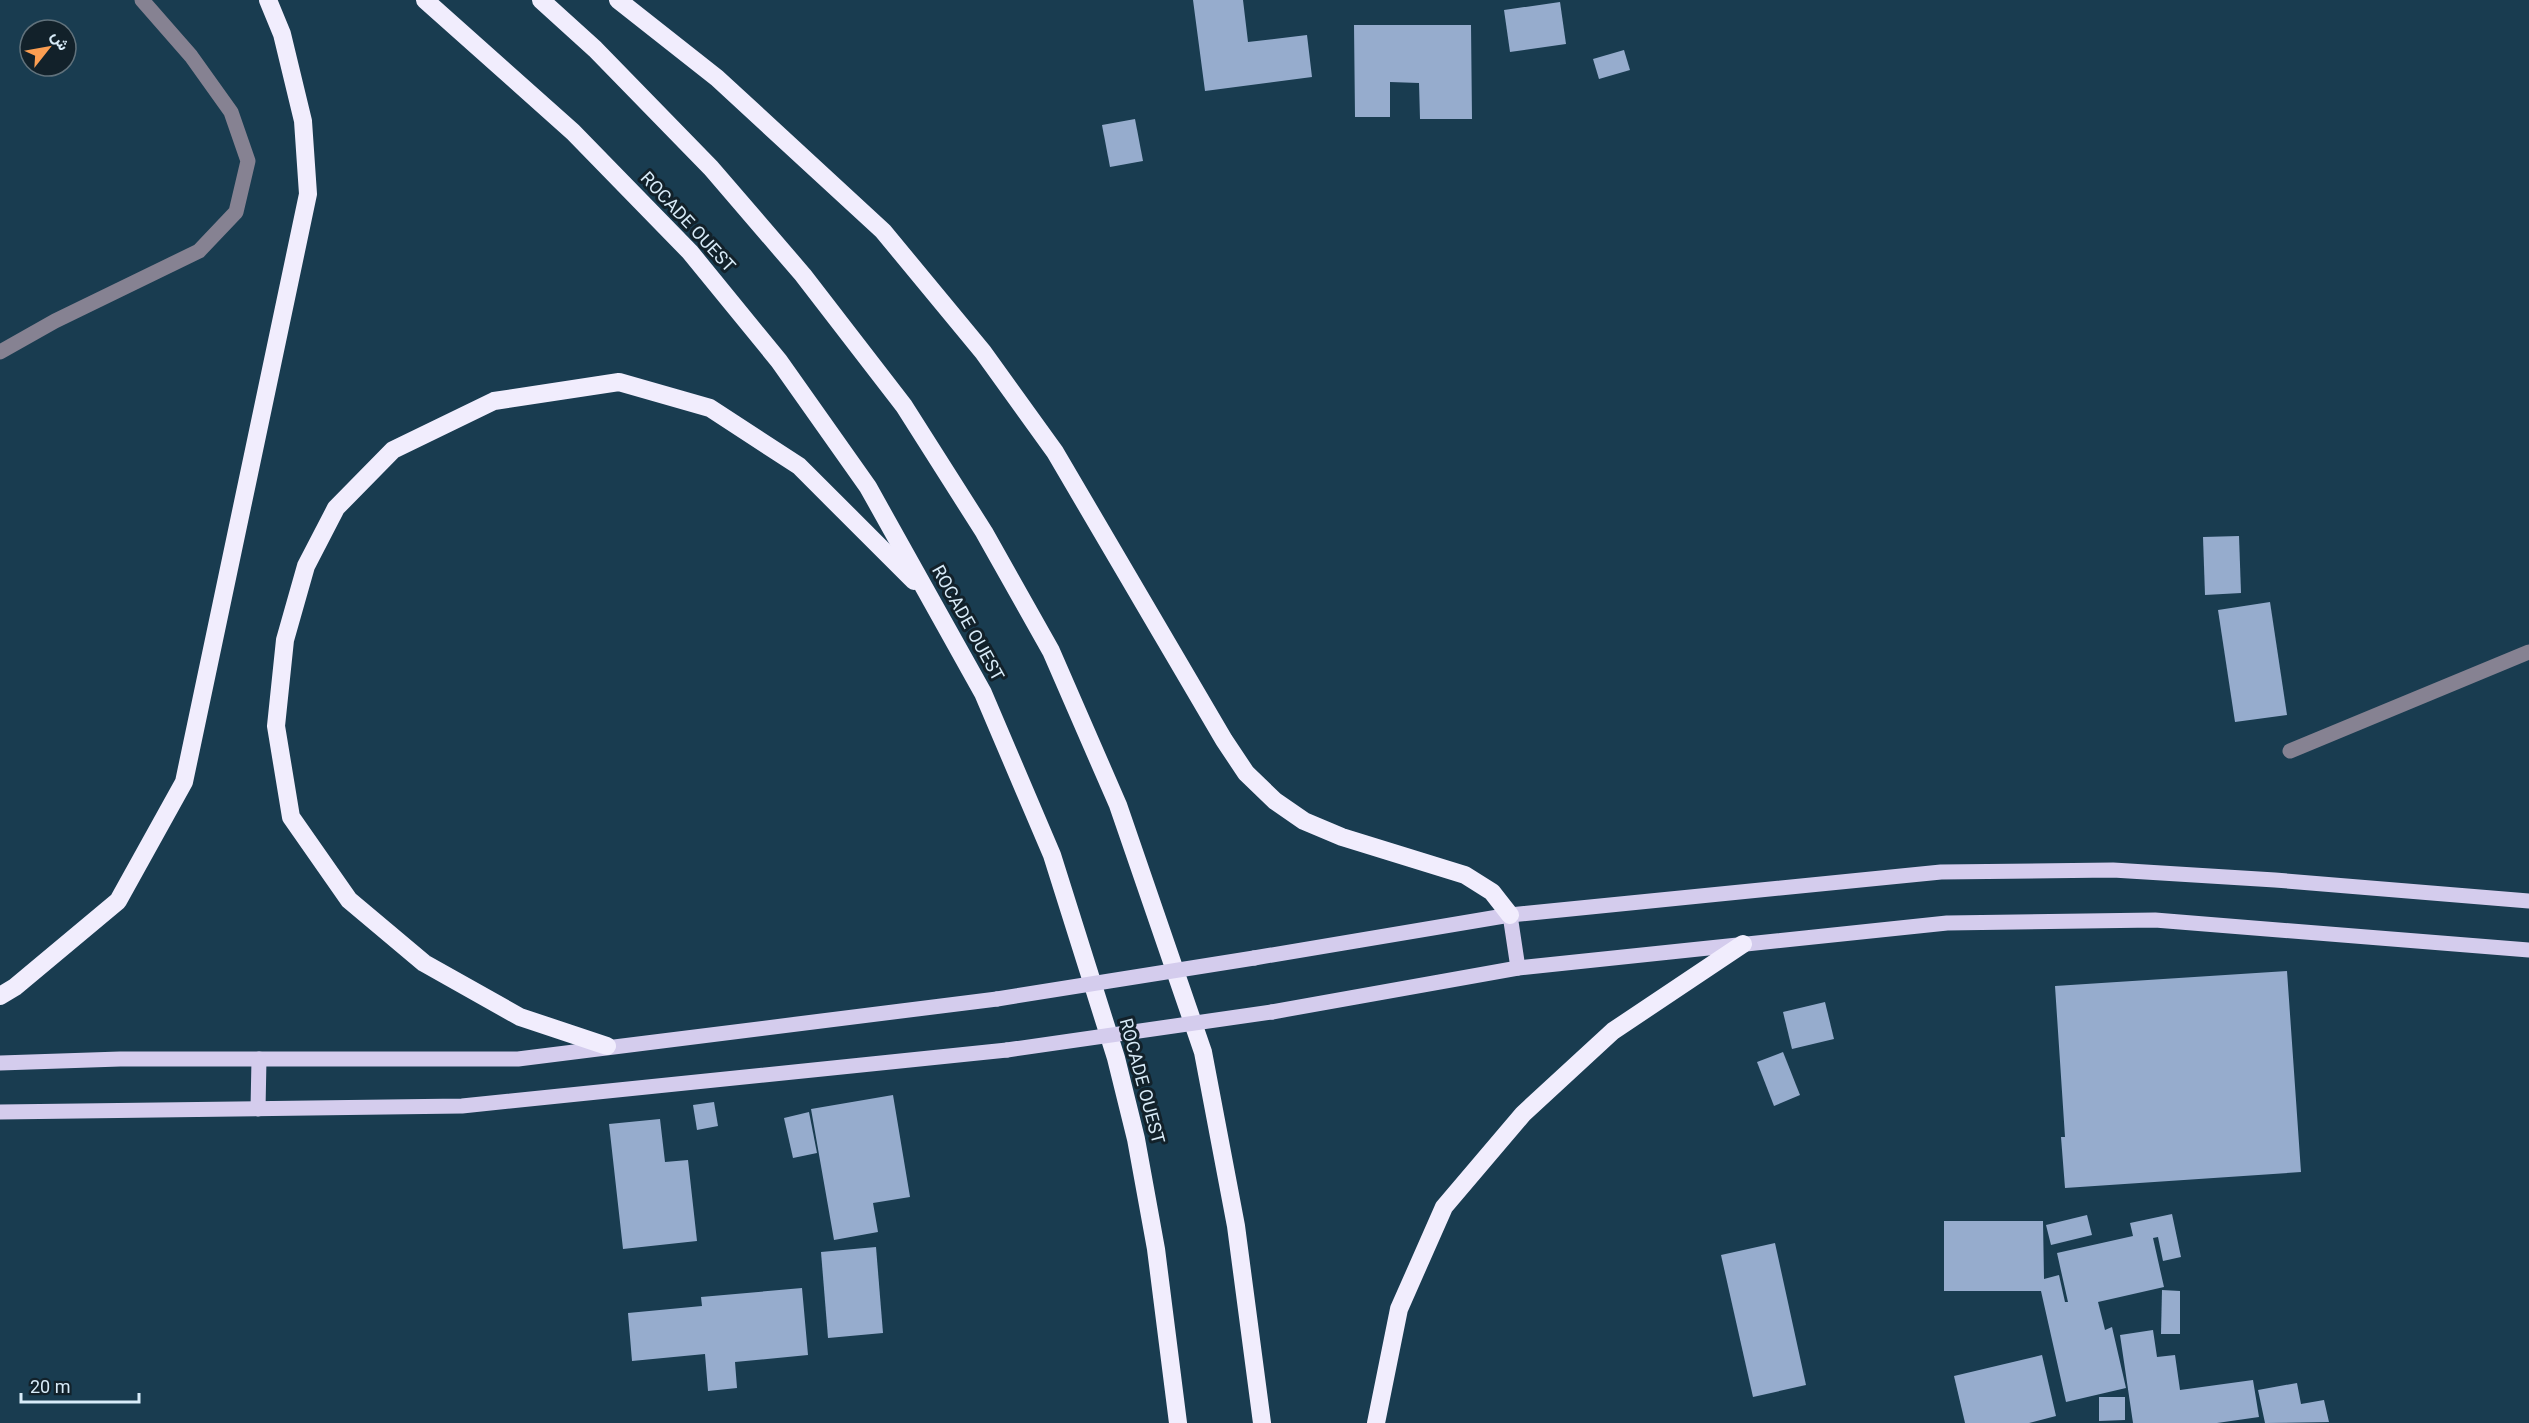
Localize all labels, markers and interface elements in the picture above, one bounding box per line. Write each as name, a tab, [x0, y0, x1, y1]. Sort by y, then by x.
north arrow	[18, 18, 78, 78]
text: ش	[47, 27, 74, 54]
street label: ROCADE OUEST	[637, 167, 740, 276]
street label: ROCADE OUEST	[928, 561, 1009, 685]
street label: ROCADE OUEST	[1116, 1016, 1169, 1146]
scale bar	[21, 1366, 140, 1404]
text: 20 m	[30, 1376, 70, 1397]

